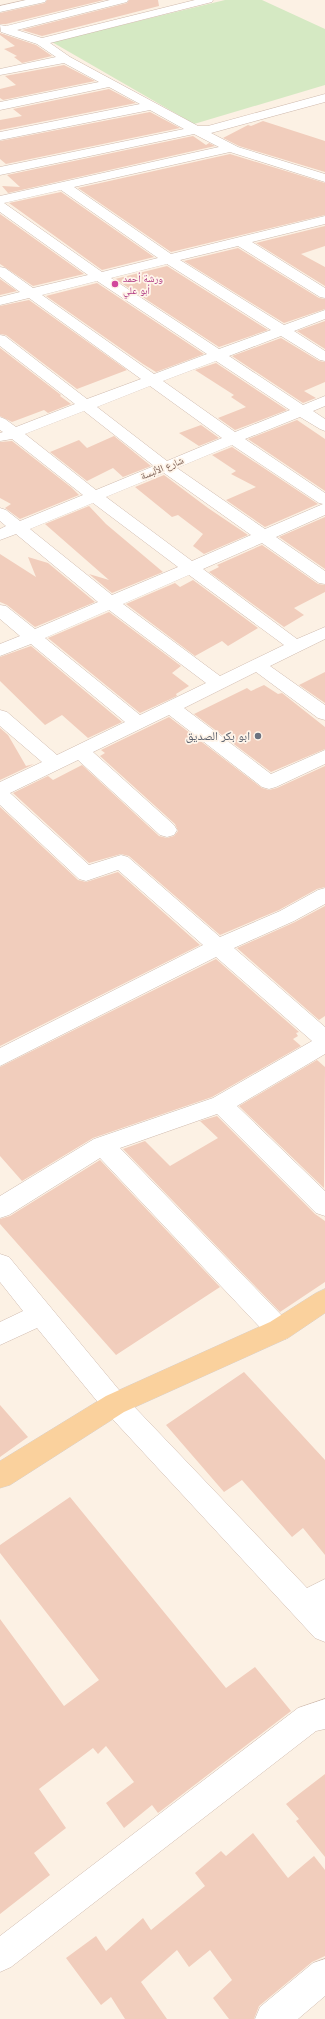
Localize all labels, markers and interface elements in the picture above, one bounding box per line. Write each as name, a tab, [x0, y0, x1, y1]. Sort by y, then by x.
place label: ورشة أحمد أبو علي	[123, 272, 163, 298]
marker: ورشة أحمد أبو علي	[110, 279, 120, 289]
street label: شارع الألبسة	[139, 454, 186, 483]
place label: ابو بكر الصديق	[186, 729, 250, 743]
marker: ابو بكر الصديق	[253, 731, 263, 741]

